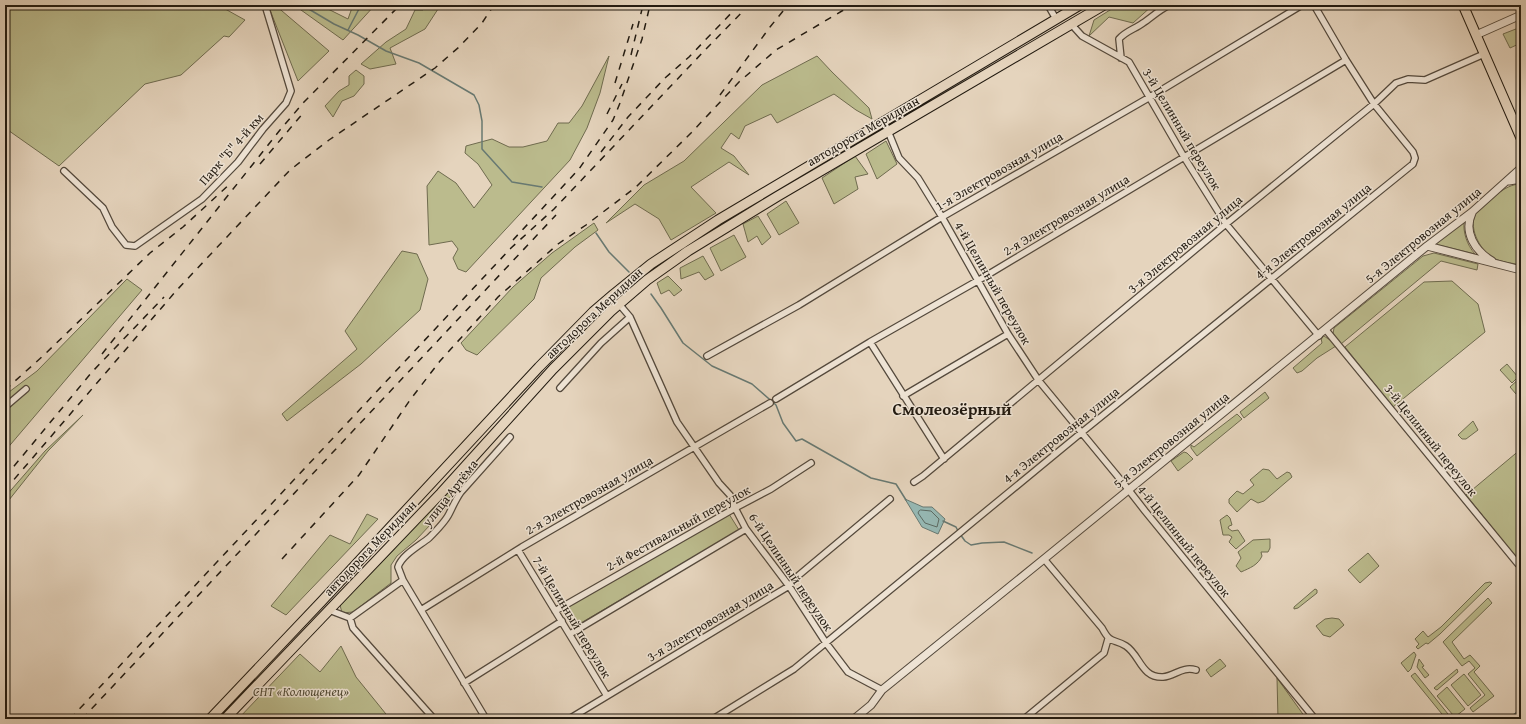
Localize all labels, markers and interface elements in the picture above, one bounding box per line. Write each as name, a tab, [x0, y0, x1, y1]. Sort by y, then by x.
street label: 3-й Целинный переулок	[1138, 64, 1226, 194]
street label: автодорога Меридиан	[803, 91, 923, 171]
street label: Парк "Б" 4-й км	[194, 109, 268, 189]
street label: 1-я Электровозная улица	[932, 126, 1067, 215]
street label: 2-я Электровозная улица	[999, 169, 1134, 260]
street label: 4-я Электровозная улица	[1251, 178, 1376, 284]
street label: 5-я Электровозная улица	[1361, 182, 1486, 288]
street label: 3-я Электровозная улица	[1124, 190, 1247, 298]
street label: 4-й Целинный переулок	[950, 218, 1036, 348]
street label: автодорога Меридиан	[541, 262, 647, 363]
street label: 3-й Целинный переулок	[1380, 380, 1482, 500]
street label: 4-я Электровозная улица	[999, 382, 1124, 488]
street label: 5-я Электровозная улица	[1109, 387, 1234, 493]
district label: Смолеозёрный	[892, 396, 1012, 421]
street label: 2-я Электровозная улица	[522, 450, 657, 539]
street label: улица Артёма	[417, 455, 483, 531]
street label: 2-й Фестивальный переулок	[602, 480, 754, 576]
street label: 4-й Целинный переулок	[1133, 481, 1235, 601]
street label: автодорога Меридиан	[319, 495, 421, 600]
street label: 6-й Целинный переулок	[744, 509, 838, 635]
street label: 7-й Целинный переулок	[528, 552, 616, 682]
street label: 3-я Электровозная улица	[643, 575, 778, 666]
park label: СНТ «Колющенец»	[253, 682, 349, 701]

